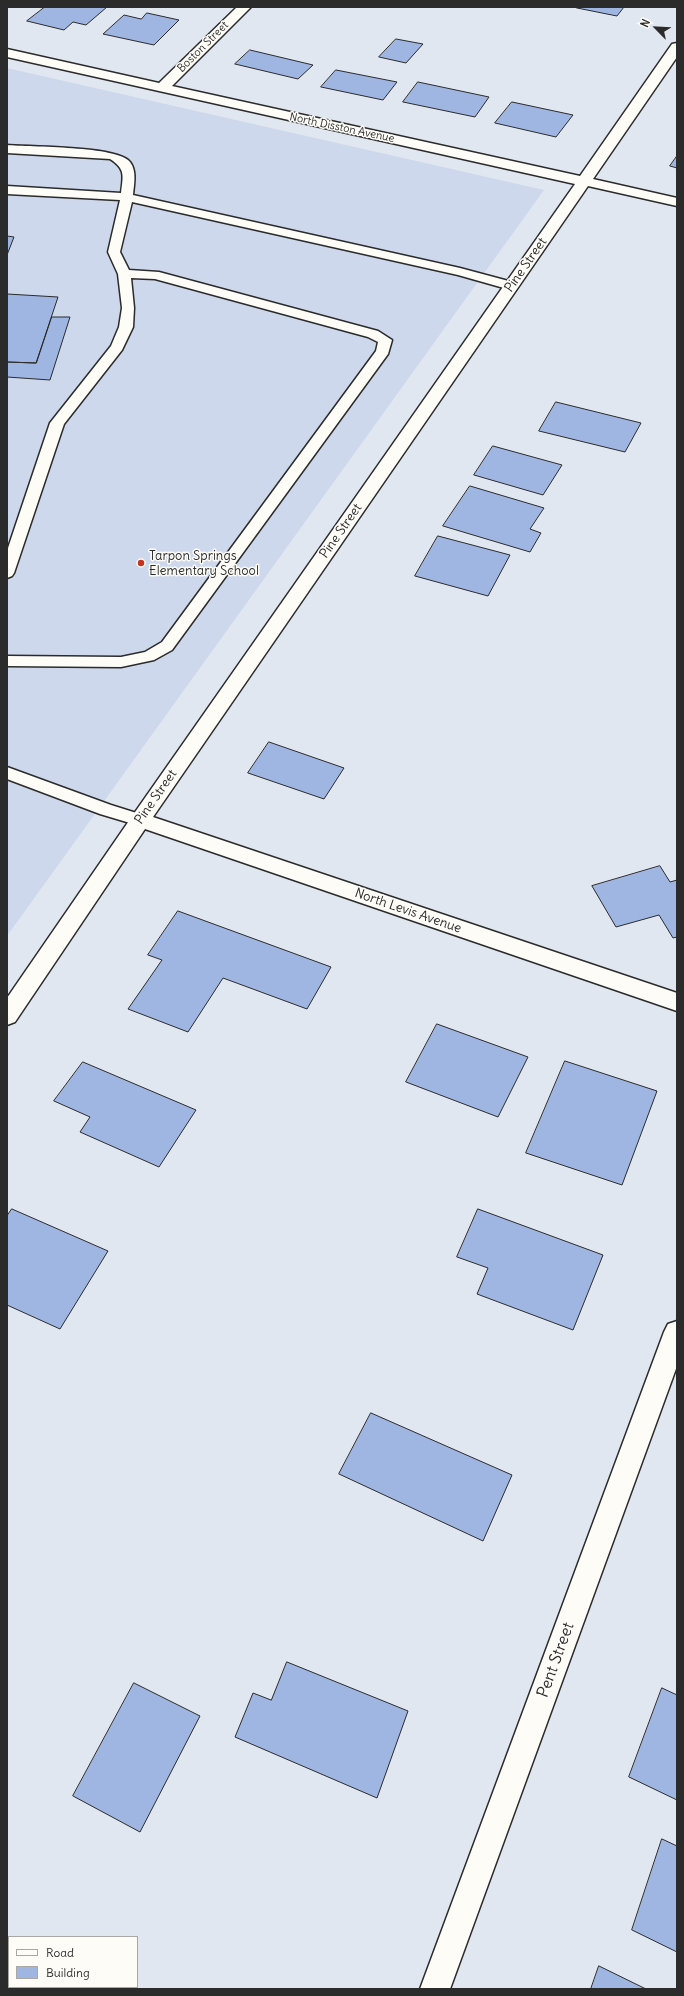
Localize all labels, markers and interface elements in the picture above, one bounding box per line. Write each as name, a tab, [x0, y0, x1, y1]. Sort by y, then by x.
north arrow	[636, 8, 676, 48]
text: N	[637, 17, 653, 29]
street label: Boston Street	[175, 19, 231, 75]
street label: North Disston Avenue	[288, 110, 396, 146]
street label: Pine Street	[502, 235, 550, 295]
street label: Pine Street	[317, 501, 365, 561]
place label: Tarpon Springs Elementary School	[149, 548, 259, 579]
marker: Tarpon Springs Elementary School	[136, 558, 146, 568]
street label: Pine Street	[132, 767, 180, 827]
street label: North Levis Avenue	[353, 885, 463, 937]
street label: Pent Street	[534, 1620, 578, 1700]
legend	[8, 1936, 138, 1988]
text: Road	[46, 1945, 74, 1960]
text: Building	[46, 1965, 90, 1980]

